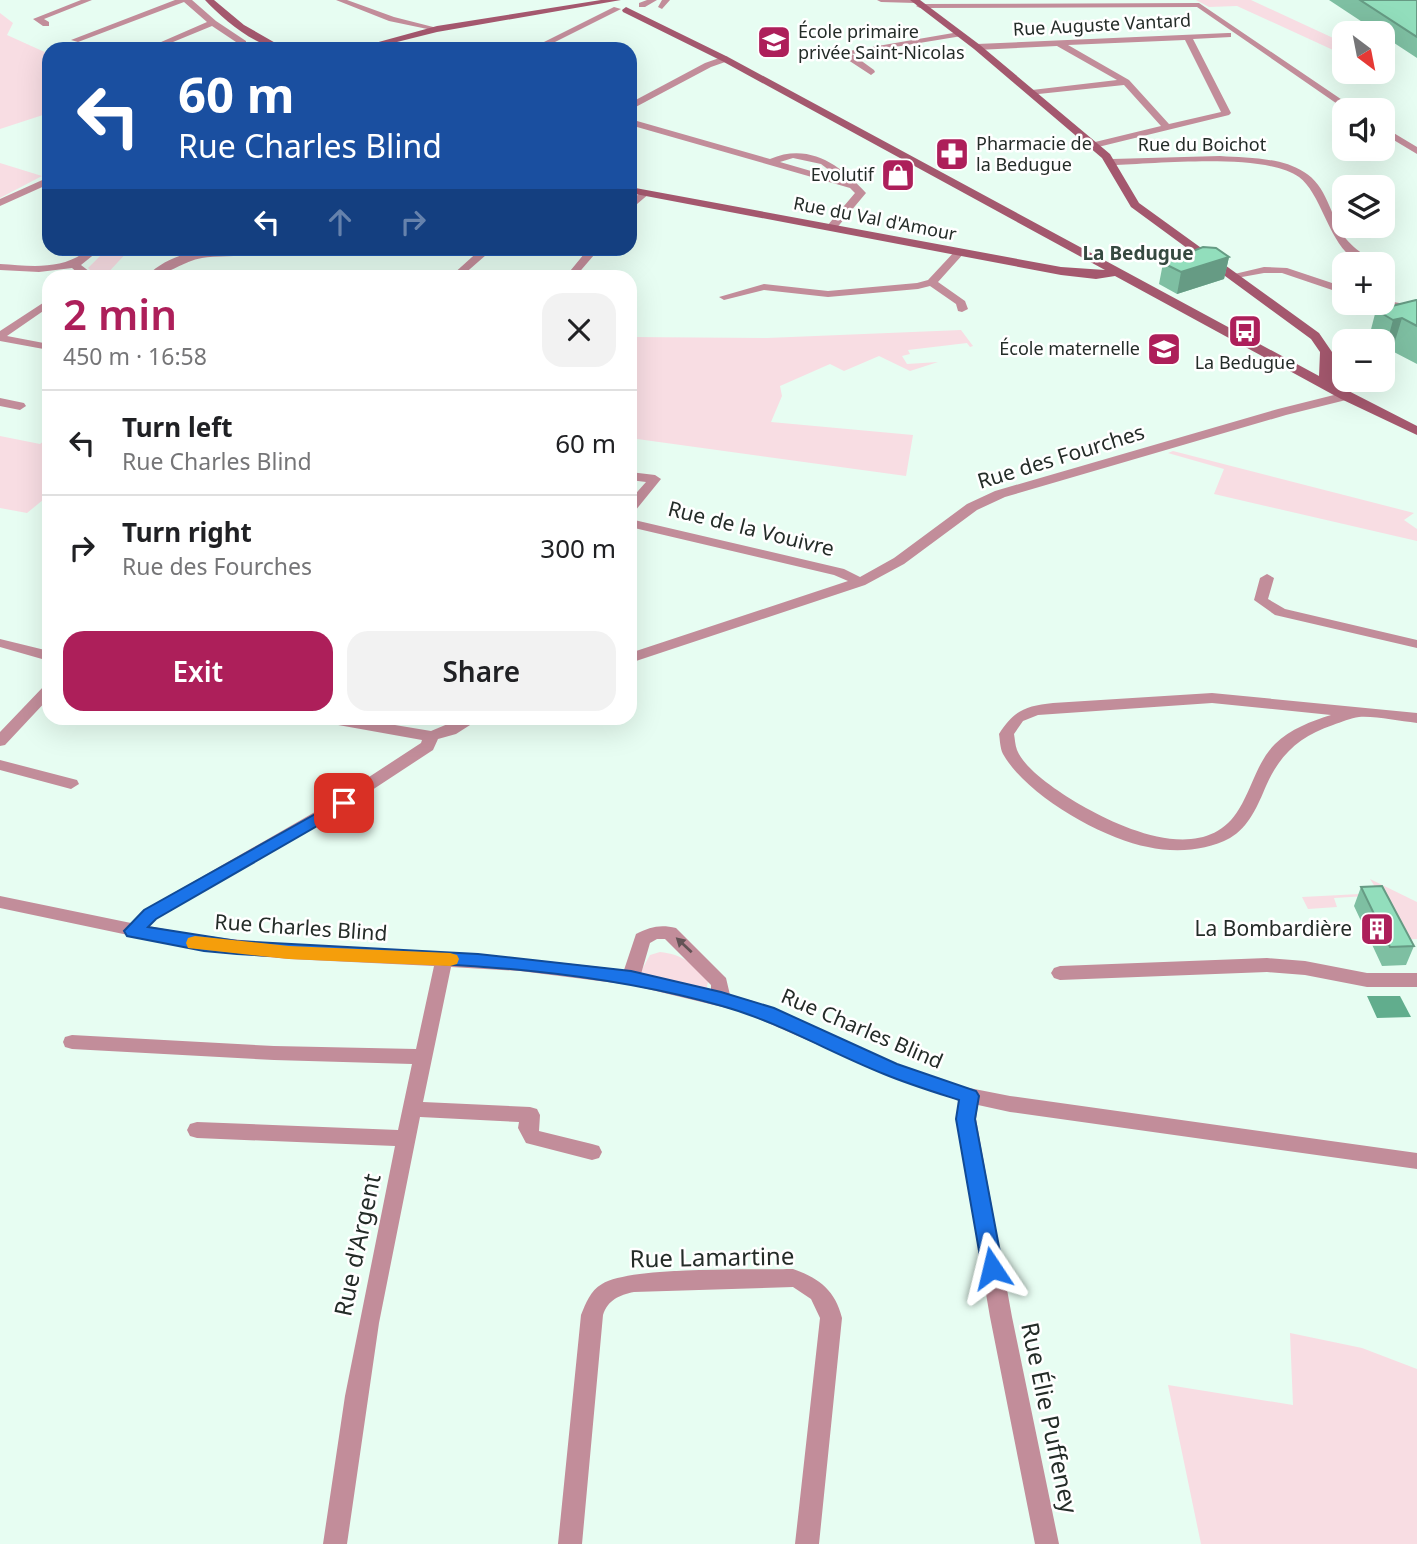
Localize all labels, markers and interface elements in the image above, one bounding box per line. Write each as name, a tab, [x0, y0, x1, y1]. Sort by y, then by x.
street label: Rue Auguste Vantard	[1012, 7, 1192, 41]
place label: École primaire privée Saint-Nicolas	[798, 19, 965, 64]
north arrow	[1332, 21, 1395, 84]
map controls	[1332, 21, 1395, 392]
school or university icon: École primaire privée Saint-Nicolas	[755, 23, 793, 61]
text: 60 m	[178, 61, 295, 127]
icon: left	[63, 70, 154, 161]
button: sound	[1332, 98, 1395, 161]
text: Rue Charles Blind	[178, 124, 442, 167]
place label: Pharmacie de la Bedugue	[976, 131, 1092, 176]
street label: Rue du Boichot	[1138, 132, 1267, 156]
pharmacy icon: Pharmacie de la Bedugue	[933, 135, 971, 173]
shop icon: Evolutif	[879, 156, 917, 194]
place label: Evolutif	[811, 162, 875, 186]
button: layers	[1332, 175, 1395, 238]
street label: Rue du Val d'Amour	[792, 190, 959, 246]
icon: left	[248, 203, 286, 241]
icon: ahead	[321, 203, 359, 241]
icon: right	[394, 203, 432, 241]
district label: La Bedugue	[1083, 240, 1193, 266]
button: +	[1332, 252, 1395, 315]
text: 2 min	[63, 285, 177, 342]
button: close	[542, 293, 616, 367]
bus stop icon: La Bedugue	[1226, 312, 1264, 350]
button: −	[1332, 329, 1395, 392]
school or university icon: École maternelle	[1145, 330, 1183, 368]
place label: École maternelle	[999, 336, 1140, 360]
text: 450 m · 16:58	[63, 340, 207, 372]
place label: La Bedugue	[1195, 350, 1295, 374]
text: Turn left	[122, 409, 233, 445]
street label: Rue des Fourches	[974, 417, 1148, 495]
icon: left	[63, 424, 101, 462]
text: 60 m	[555, 425, 616, 461]
text: Rue Charles Blind	[122, 445, 312, 477]
street label: Rue de la Vouivre	[665, 494, 837, 562]
text: Turn right	[122, 514, 252, 550]
icon: right	[63, 529, 101, 567]
text: 300 m	[540, 530, 616, 566]
text: Rue des Fourches	[122, 550, 312, 582]
button: Exit	[63, 631, 333, 711]
button: Share	[347, 631, 616, 711]
pin	[314, 773, 374, 833]
icon: arrive	[325, 784, 363, 822]
street label: Rue Charles Blind	[214, 907, 388, 947]
building icon: La Bombardière	[1358, 910, 1396, 948]
place label: La Bombardière	[1195, 914, 1352, 942]
one-way arrow	[676, 938, 693, 954]
street label: Rue Charles Blind	[777, 981, 948, 1075]
street label: Rue d'Argent	[325, 1170, 388, 1319]
position arrow	[955, 1231, 1029, 1305]
street label: Rue Lamartine	[629, 1239, 795, 1274]
street label: Rue Élie Puffeney	[1014, 1319, 1087, 1517]

